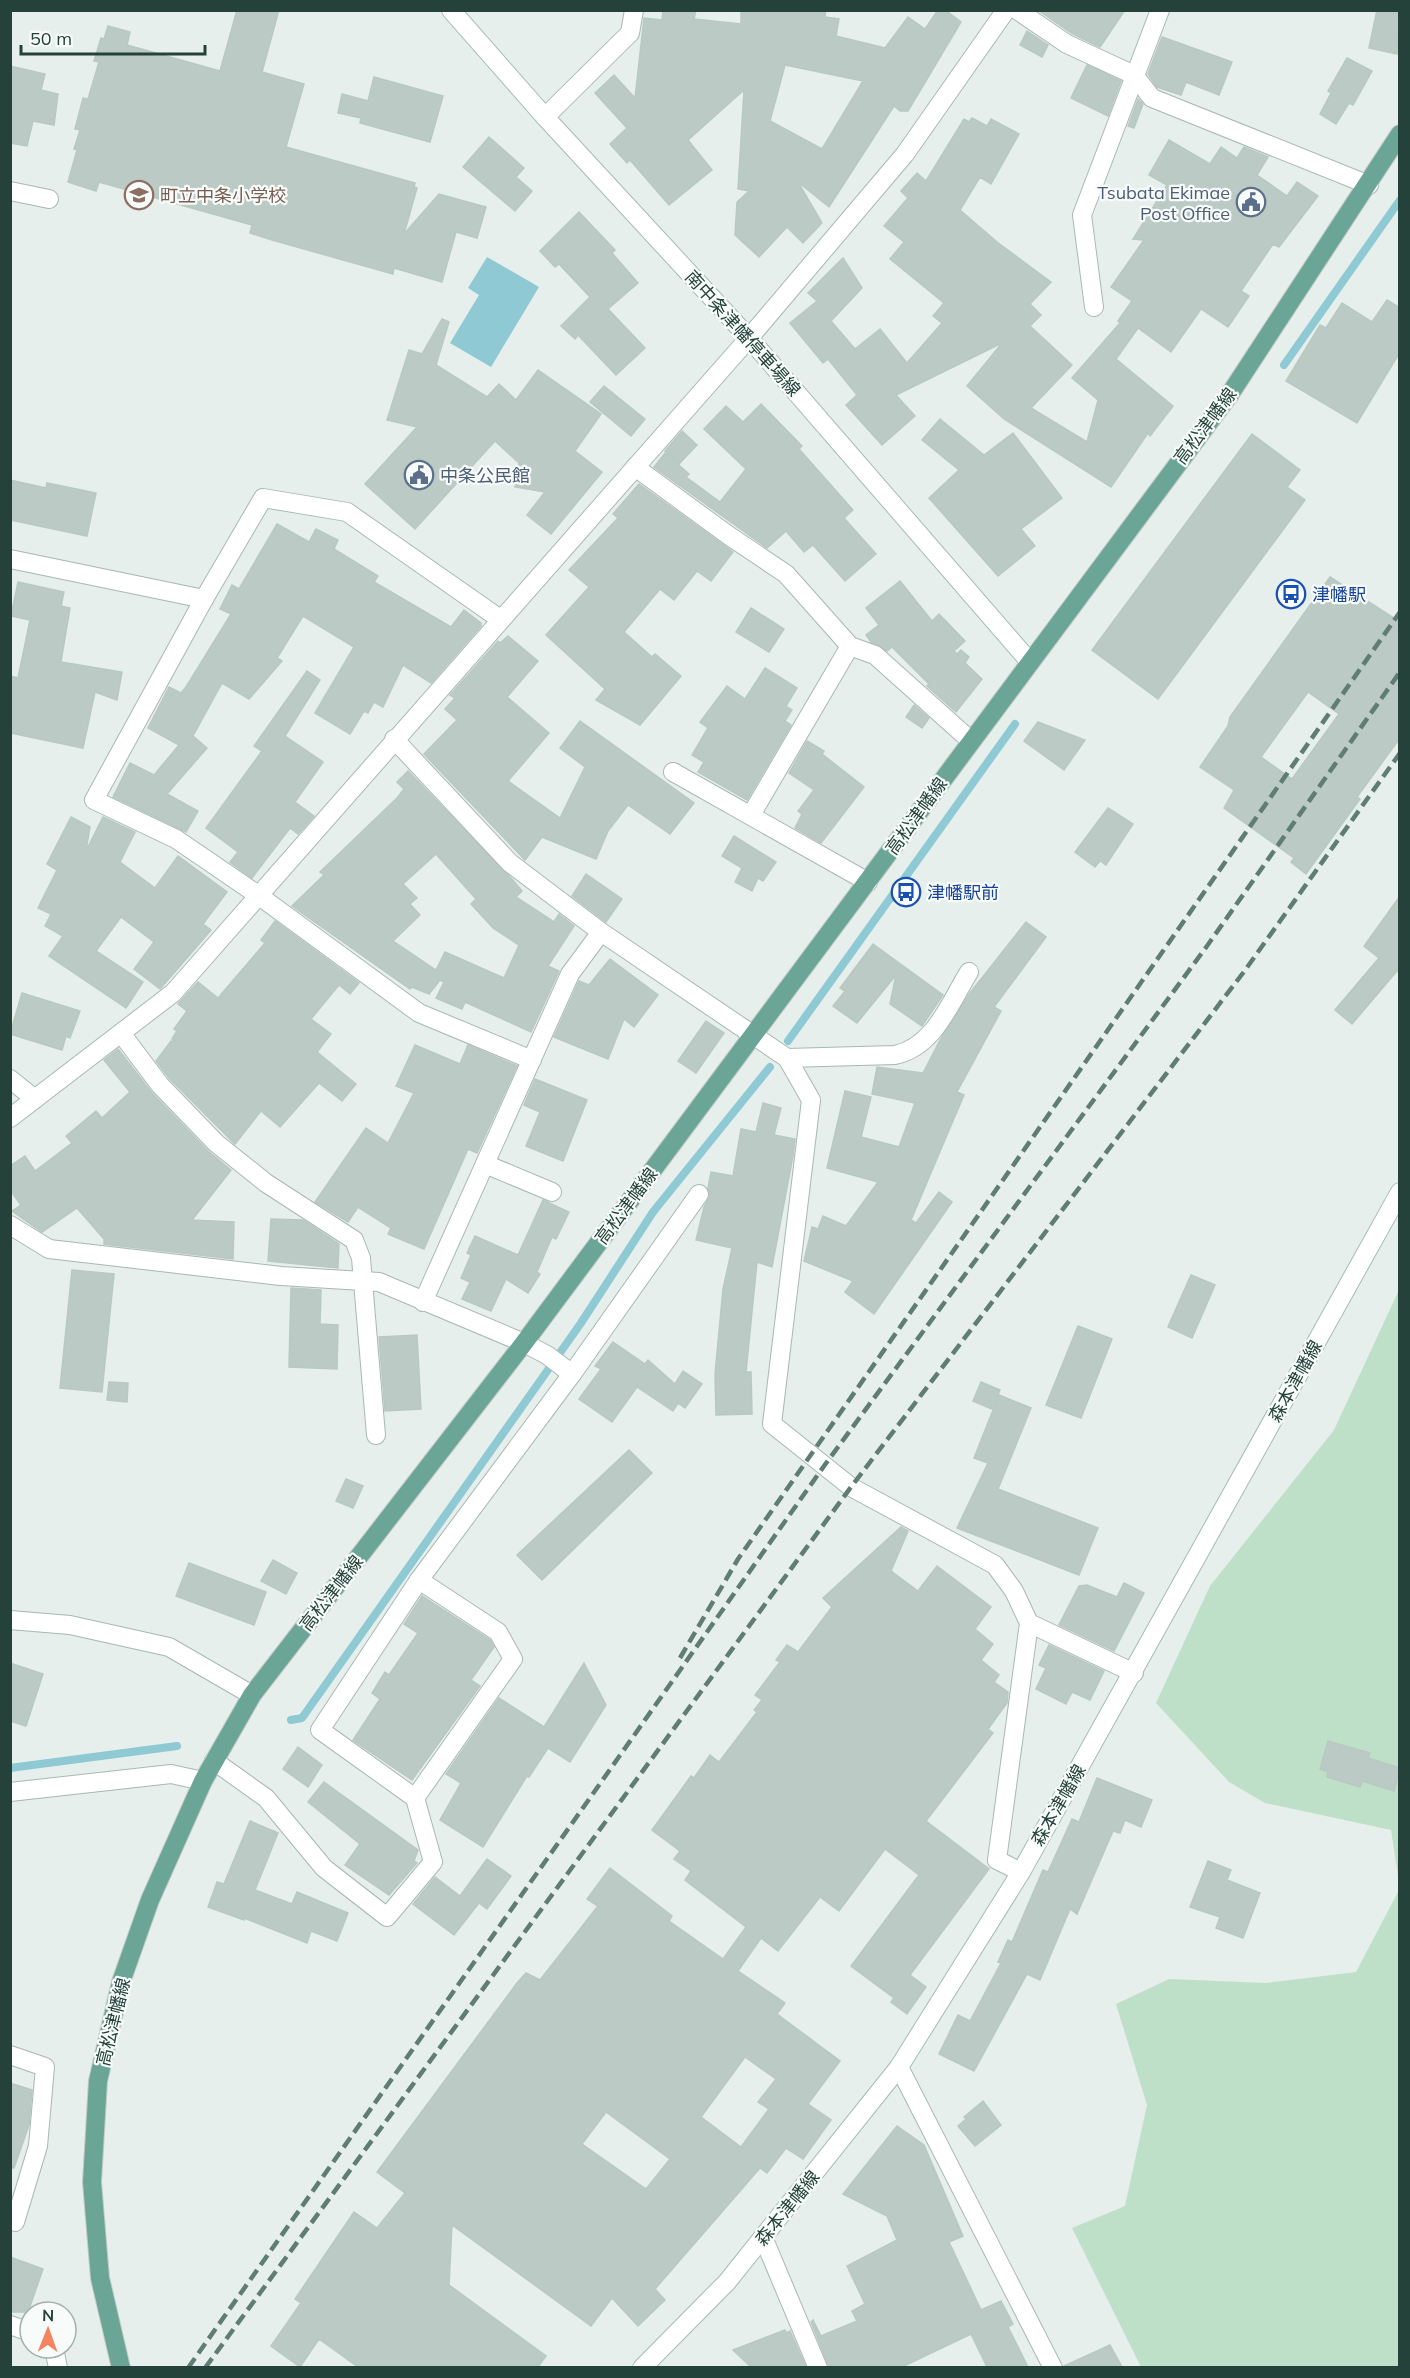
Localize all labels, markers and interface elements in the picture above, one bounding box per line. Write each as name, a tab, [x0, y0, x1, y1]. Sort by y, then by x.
scale bar	[21, 18, 206, 56]
text: 50 m	[30, 27, 72, 50]
school or university icon: 町立中条小学校	[123, 179, 155, 211]
place label: Tsubata Ekimae Post Office	[1097, 181, 1230, 225]
place label: 町立中条小学校	[160, 184, 286, 207]
public building icon: Tsubata Ekimae Post Office	[1235, 186, 1267, 218]
street label: 南中条津幡停車場線	[680, 265, 806, 401]
street label: 高松津幡線	[1169, 383, 1241, 469]
public building icon: 中条公民館	[403, 459, 435, 491]
place label: 中条公民館	[440, 464, 530, 487]
bus stop icon: 津幡駅	[1275, 578, 1307, 610]
place label: 津幡駅	[1312, 583, 1366, 606]
street label: 高松津幡線	[880, 773, 952, 859]
bus stop icon: 津幡駅前	[890, 876, 922, 908]
place label: 津幡駅前	[927, 881, 999, 904]
street label: 高松津幡線	[590, 1163, 662, 1249]
street label: 森本津幡線	[1263, 1336, 1327, 1426]
street label: 高松津幡線	[294, 1550, 368, 1636]
street label: 森本津幡線	[1026, 1760, 1090, 1850]
street label: 高松津幡線	[91, 1976, 135, 2068]
street label: 森本津幡線	[750, 2166, 824, 2250]
north arrow	[18, 2300, 78, 2360]
text: N	[42, 2305, 54, 2325]

